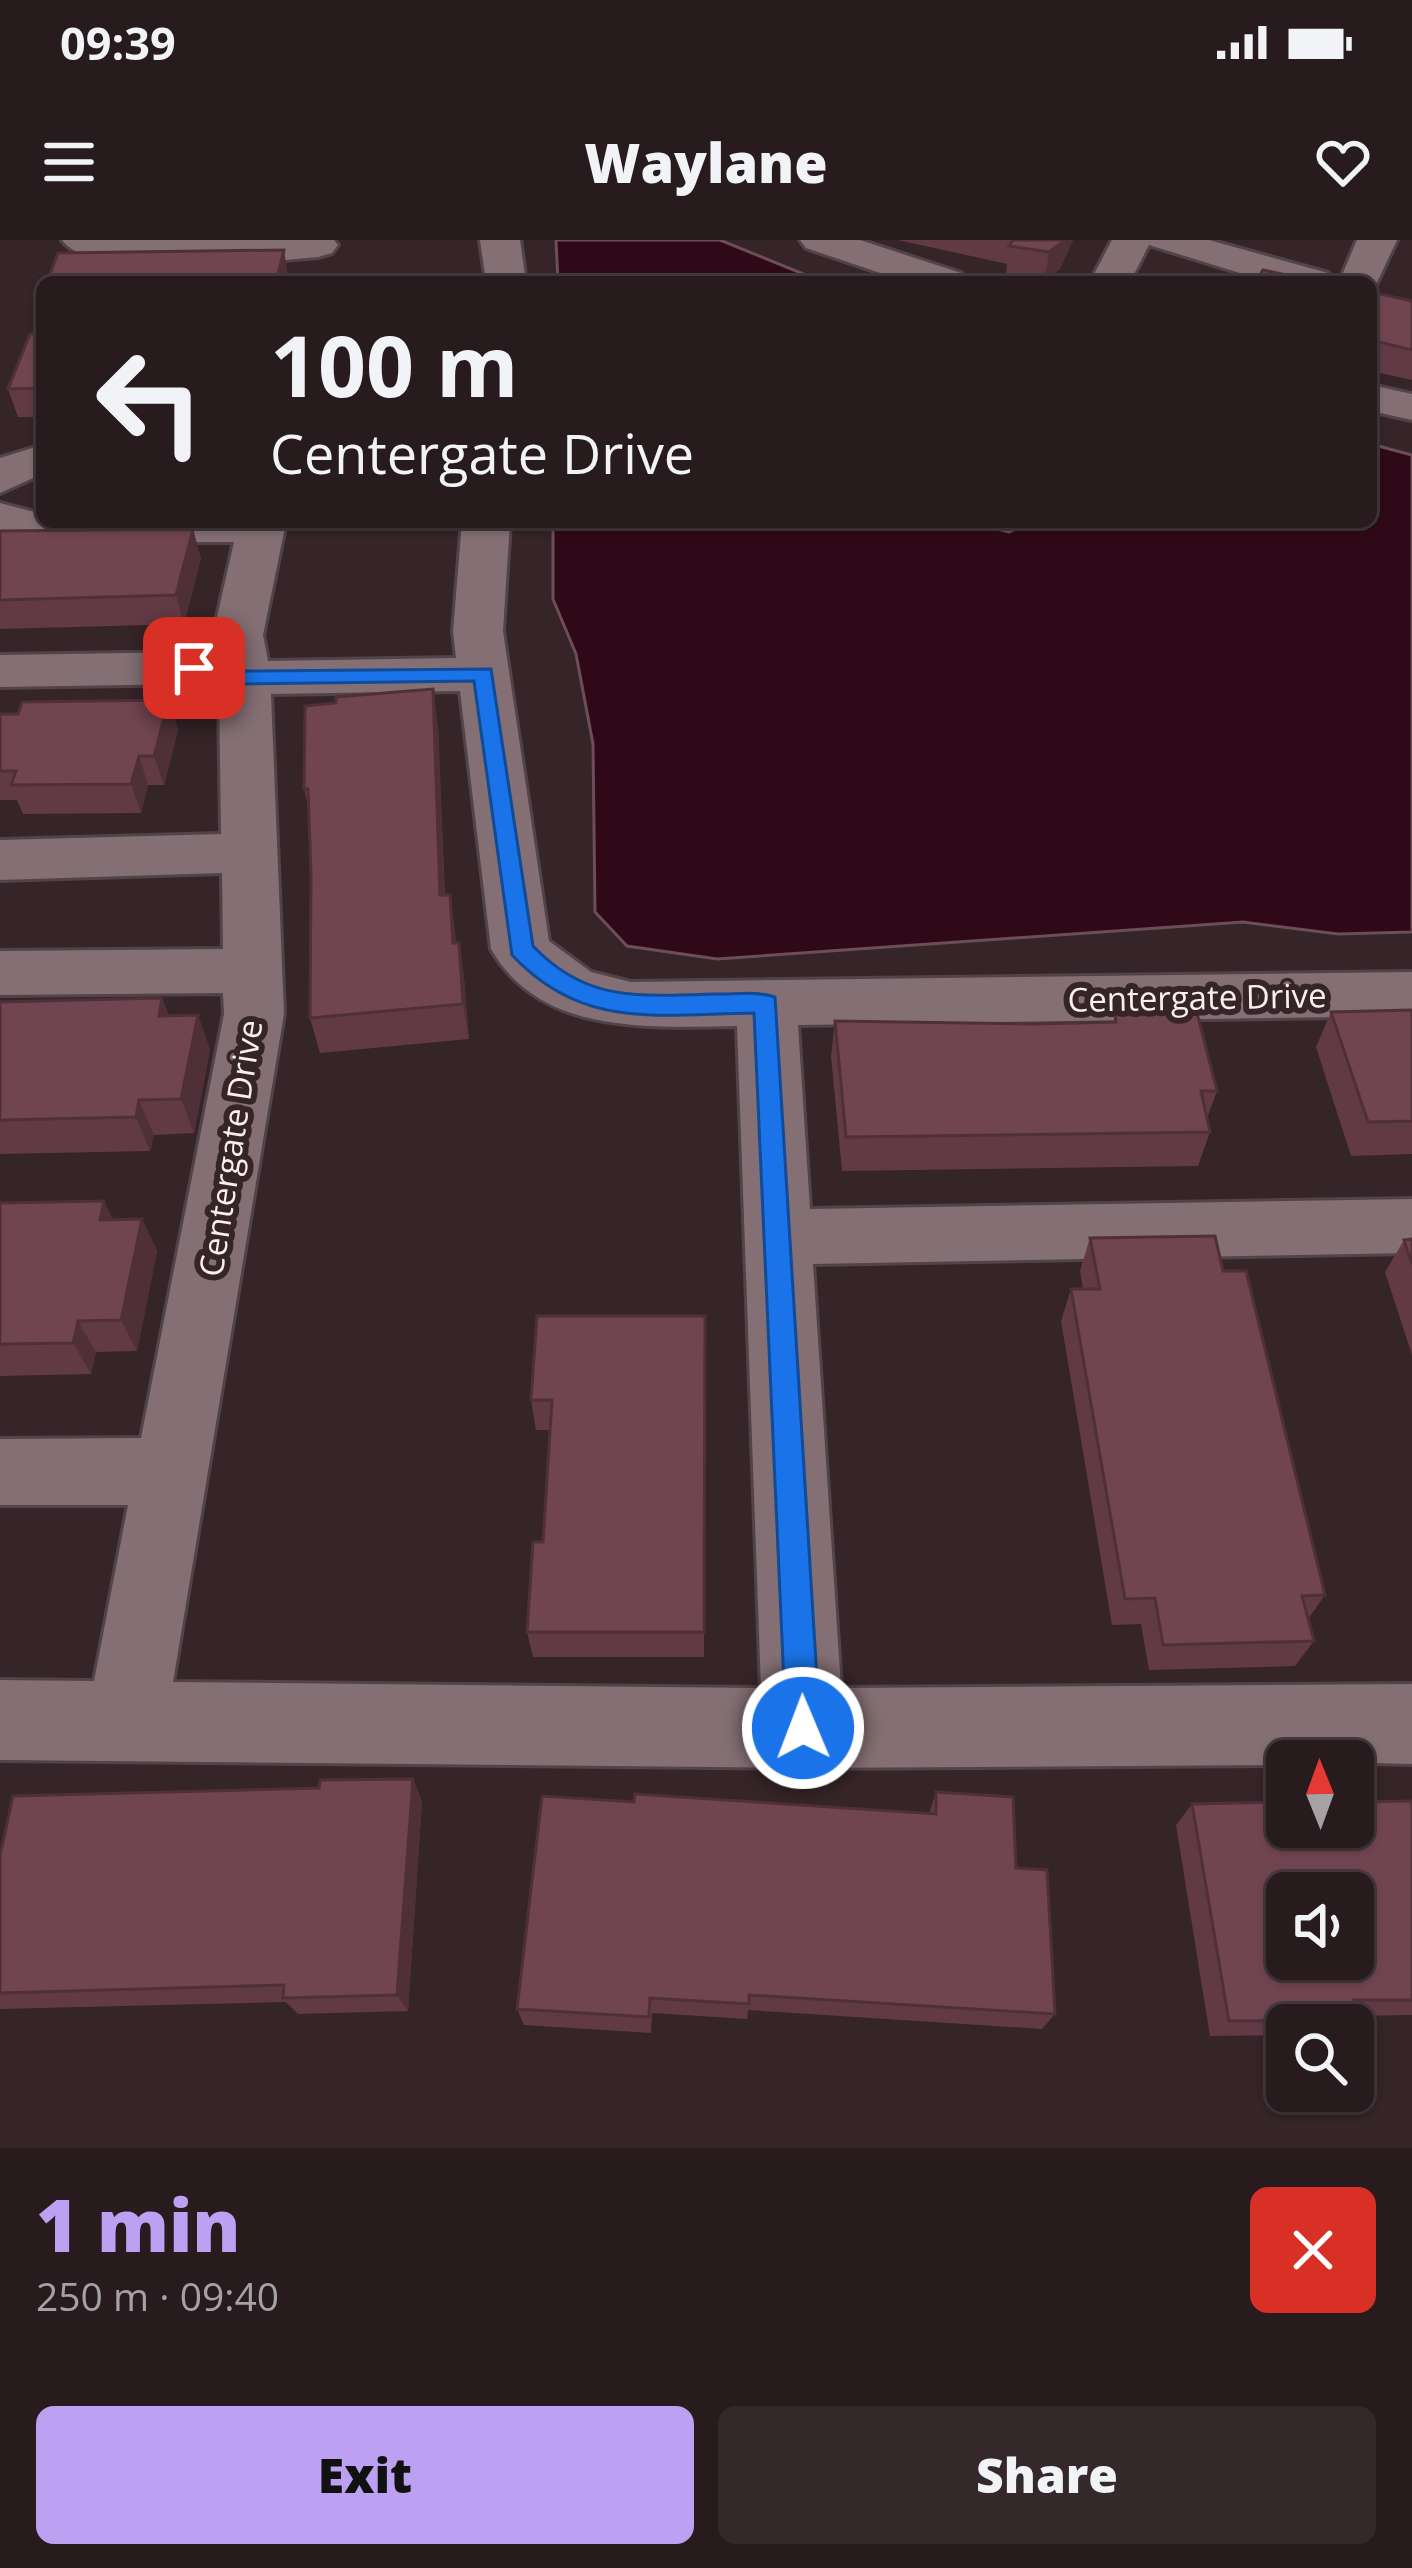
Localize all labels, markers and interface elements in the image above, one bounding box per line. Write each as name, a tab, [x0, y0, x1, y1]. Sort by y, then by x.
text: 09:39	[60, 12, 176, 73]
text: Waylane	[584, 125, 828, 199]
icon: menu	[36, 129, 102, 195]
icon: heart	[1310, 129, 1376, 195]
text: 100 m	[270, 307, 518, 422]
icon: left	[72, 324, 228, 480]
text: Centergate Drive	[270, 416, 694, 490]
pin	[143, 617, 245, 719]
icon: arrive	[161, 635, 227, 701]
street label: Centergate Drive	[1067, 972, 1327, 1022]
street label: Centergate Drive	[188, 1016, 272, 1280]
position arrow	[740, 1665, 866, 1791]
north arrow	[1266, 1740, 1374, 1848]
map controls	[1266, 1740, 1374, 2112]
button: sound	[1266, 1872, 1374, 1980]
button: search	[1266, 2004, 1374, 2112]
text: 1 min	[36, 2175, 241, 2273]
button: close	[1250, 2187, 1376, 2313]
text: 250 m · 09:40	[36, 2269, 279, 2322]
button: Exit	[36, 2406, 694, 2544]
button: Share	[718, 2406, 1376, 2544]

